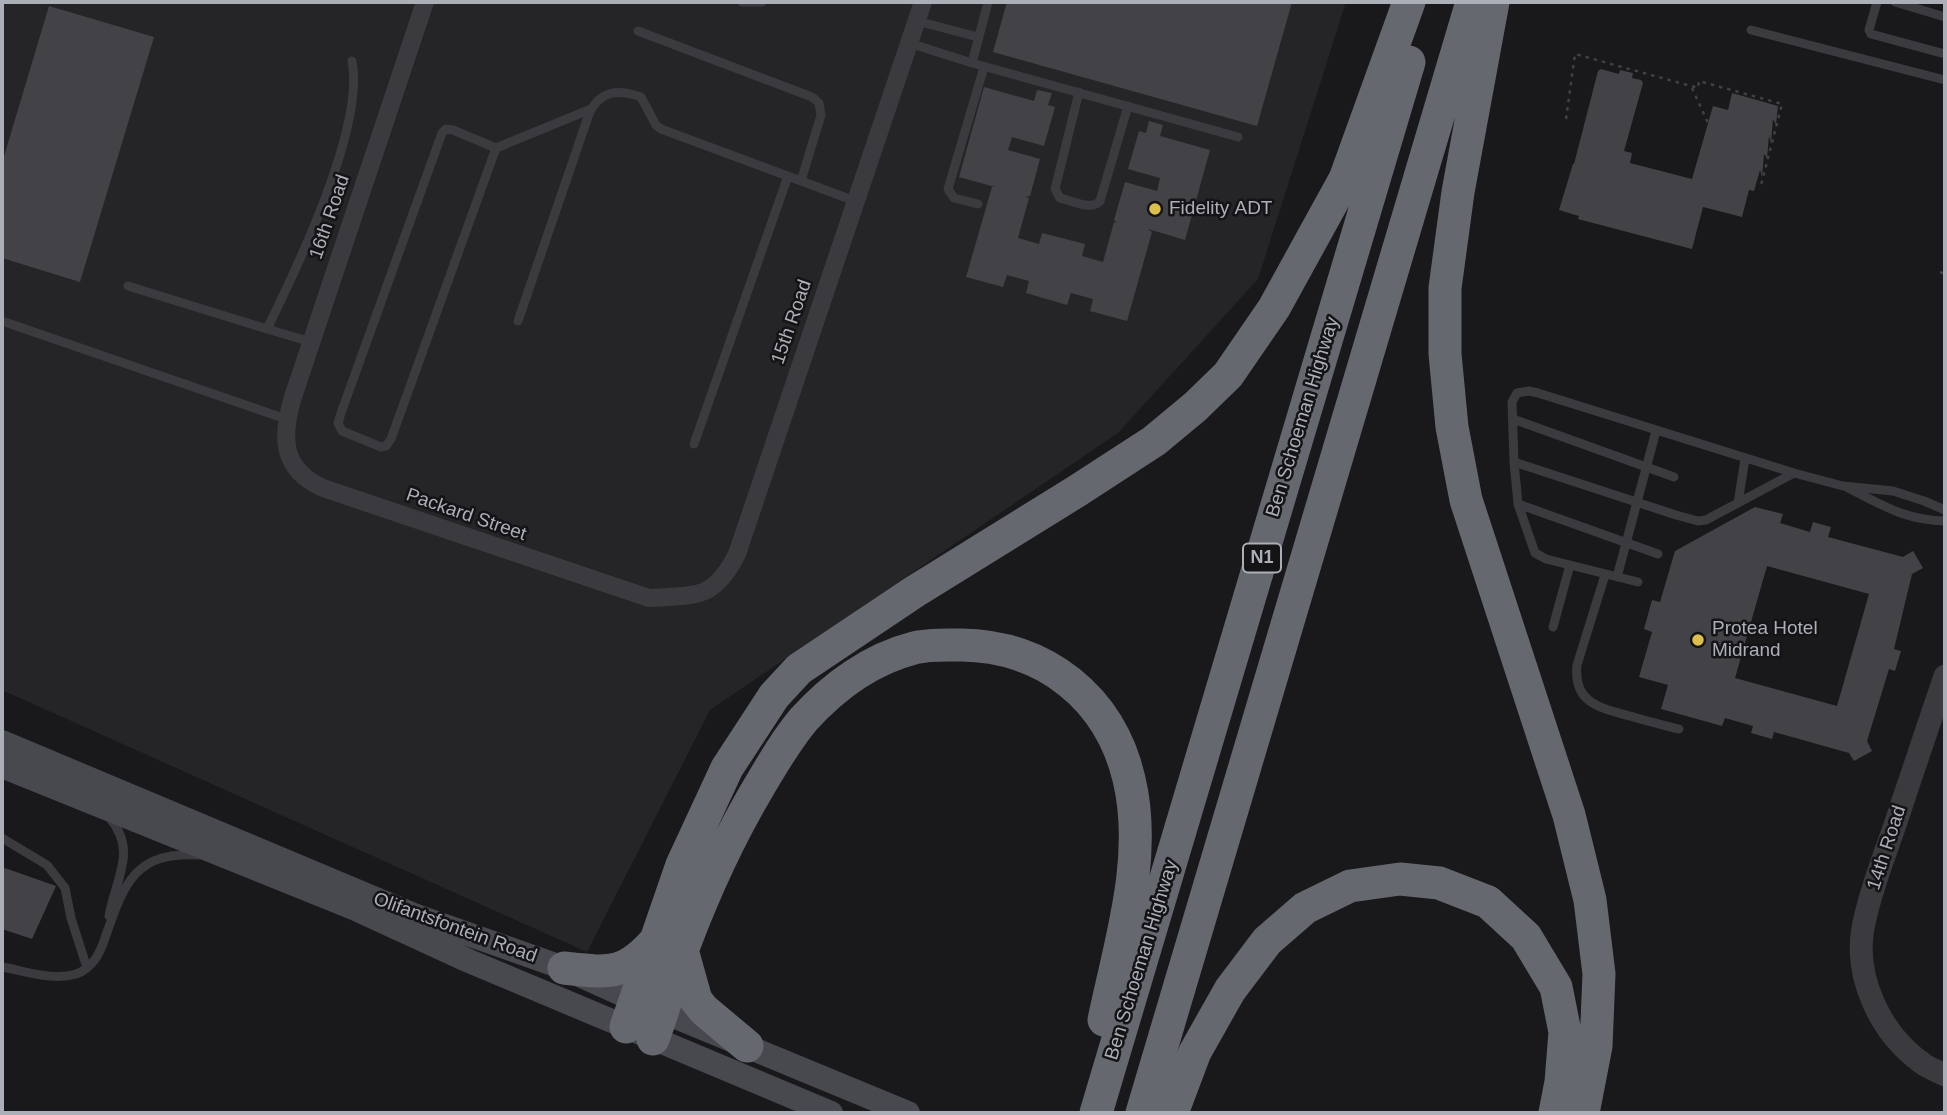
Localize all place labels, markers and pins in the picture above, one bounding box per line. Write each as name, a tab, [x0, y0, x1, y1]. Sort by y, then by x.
place label: Fidelity ADT	[1169, 198, 1272, 220]
marker: Fidelity ADT	[1147, 201, 1163, 217]
place label: Protea Hotel Midrand	[1712, 618, 1818, 662]
marker: Protea Hotel Midrand	[1690, 632, 1706, 648]

